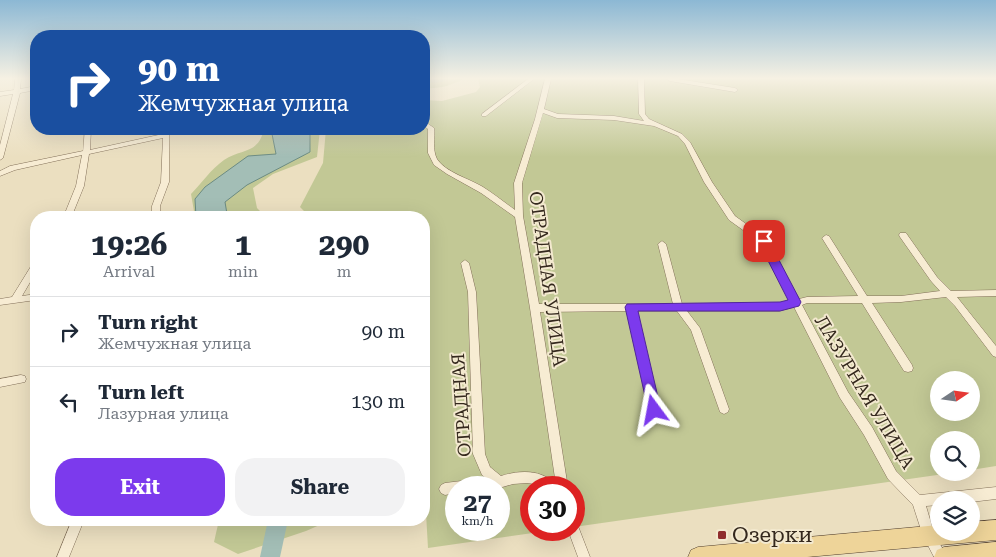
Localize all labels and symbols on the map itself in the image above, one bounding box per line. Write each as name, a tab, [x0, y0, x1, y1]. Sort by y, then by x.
street label: ОТРАДНАЯ УЛИЦА	[525, 190, 571, 368]
pin	[743, 220, 785, 262]
street label: ЛАЗУРНАЯ УЛИЦА	[811, 312, 919, 473]
street label: ОТРАДНАЯ	[447, 352, 475, 458]
north arrow	[930, 371, 980, 421]
position arrow	[627, 383, 679, 435]
speed limit sign: 30	[520, 476, 585, 541]
place label: Озерки	[732, 523, 812, 547]
marker: Озерки	[716, 529, 728, 541]

